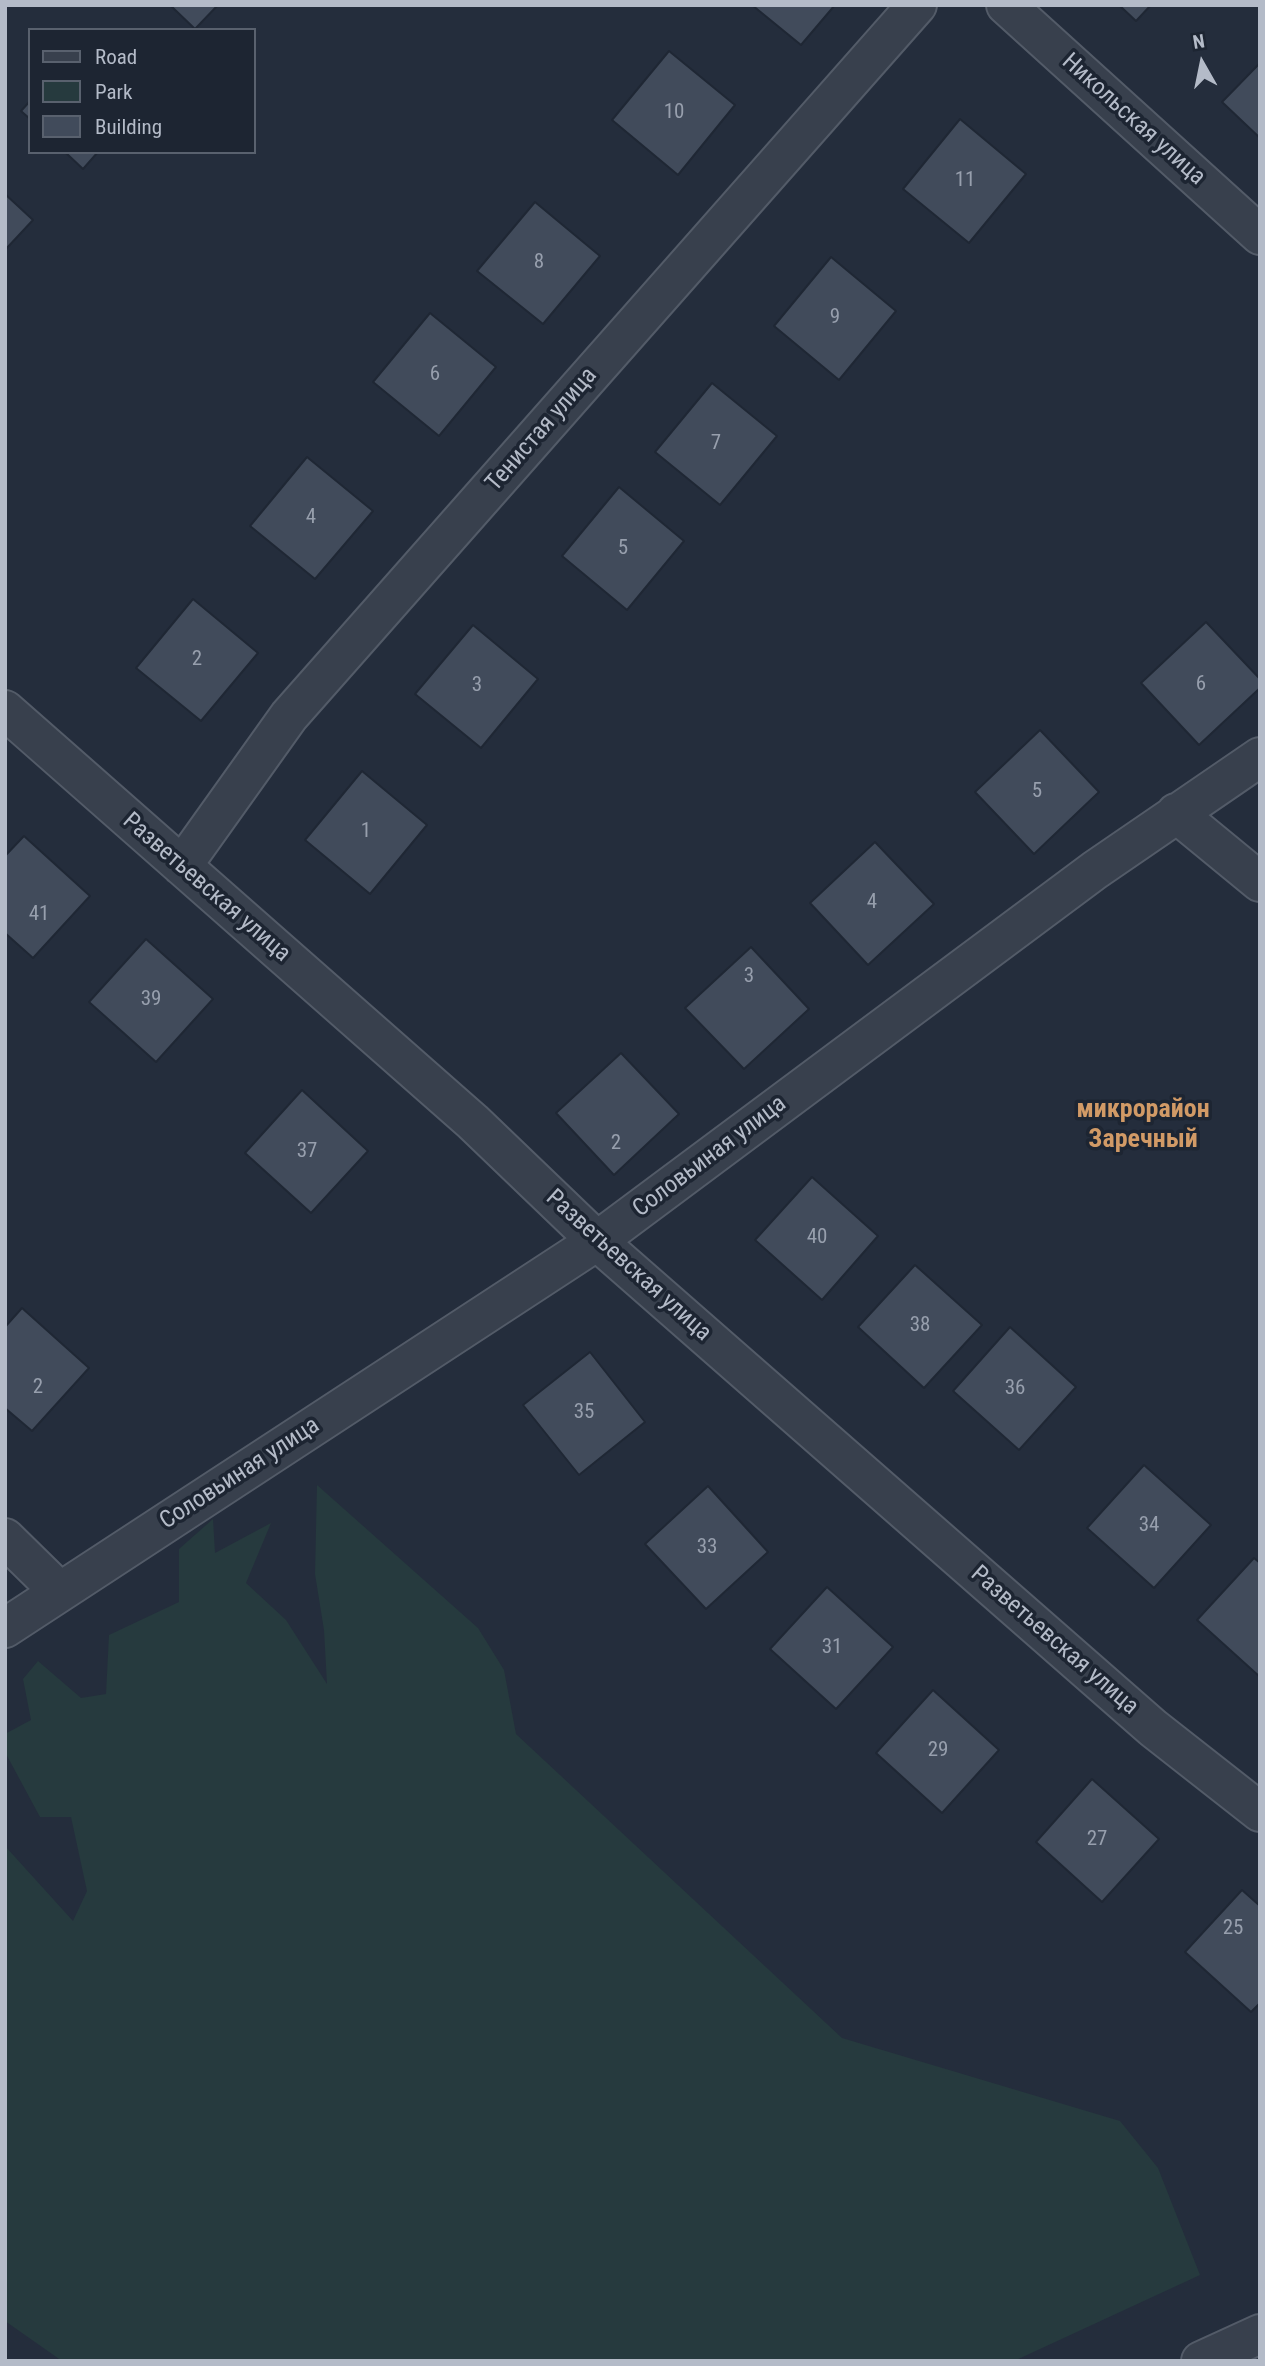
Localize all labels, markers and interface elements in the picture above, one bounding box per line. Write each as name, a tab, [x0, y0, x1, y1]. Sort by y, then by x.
legend	[28, 28, 256, 154]
north arrow	[1167, 28, 1237, 98]
text: N	[1191, 29, 1206, 54]
text: Road	[95, 45, 137, 69]
street label: Никольская улица	[1055, 48, 1211, 192]
text: Park	[95, 80, 132, 104]
house number: 10	[664, 100, 684, 126]
text: Building	[95, 115, 162, 139]
house number: 11	[955, 168, 975, 194]
house number: 8	[534, 250, 544, 276]
house number: 9	[830, 305, 840, 331]
house number: 6	[430, 362, 440, 388]
street label: Тенистая улица	[480, 362, 604, 498]
house number: 7	[711, 431, 721, 457]
house number: 4	[306, 505, 316, 531]
house number: 5	[618, 536, 628, 562]
house number: 2	[192, 647, 202, 673]
house number: 6	[1196, 672, 1206, 698]
house number: 3	[472, 673, 482, 699]
house number: 5	[1032, 779, 1042, 805]
street label: Разветьевская улица	[116, 807, 296, 969]
house number: 1	[361, 819, 371, 845]
house number: 4	[867, 890, 877, 916]
house number: 41	[29, 902, 49, 928]
house number: 3	[744, 964, 754, 990]
house number: 39	[141, 987, 161, 1013]
street label: Соловьиная улица	[628, 1090, 792, 1224]
district label: микрорайон Заречный	[1076, 1094, 1210, 1156]
house number: 2	[611, 1131, 621, 1157]
house number: 37	[297, 1139, 317, 1165]
street label: Разветьевская улица	[539, 1184, 717, 1348]
house number: 40	[807, 1225, 827, 1251]
house number: 38	[910, 1313, 930, 1339]
house number: 2	[33, 1375, 43, 1401]
house number: 36	[1005, 1376, 1025, 1402]
house number: 35	[574, 1400, 594, 1426]
street label: Соловьиная улица	[155, 1412, 325, 1536]
house number: 34	[1139, 1513, 1159, 1539]
house number: 33	[697, 1535, 717, 1561]
street label: Разветьевская улица	[964, 1560, 1144, 1722]
house number: 31	[822, 1635, 842, 1661]
house number: 29	[928, 1738, 948, 1764]
house number: 27	[1087, 1827, 1107, 1853]
house number: 25	[1223, 1916, 1243, 1942]

